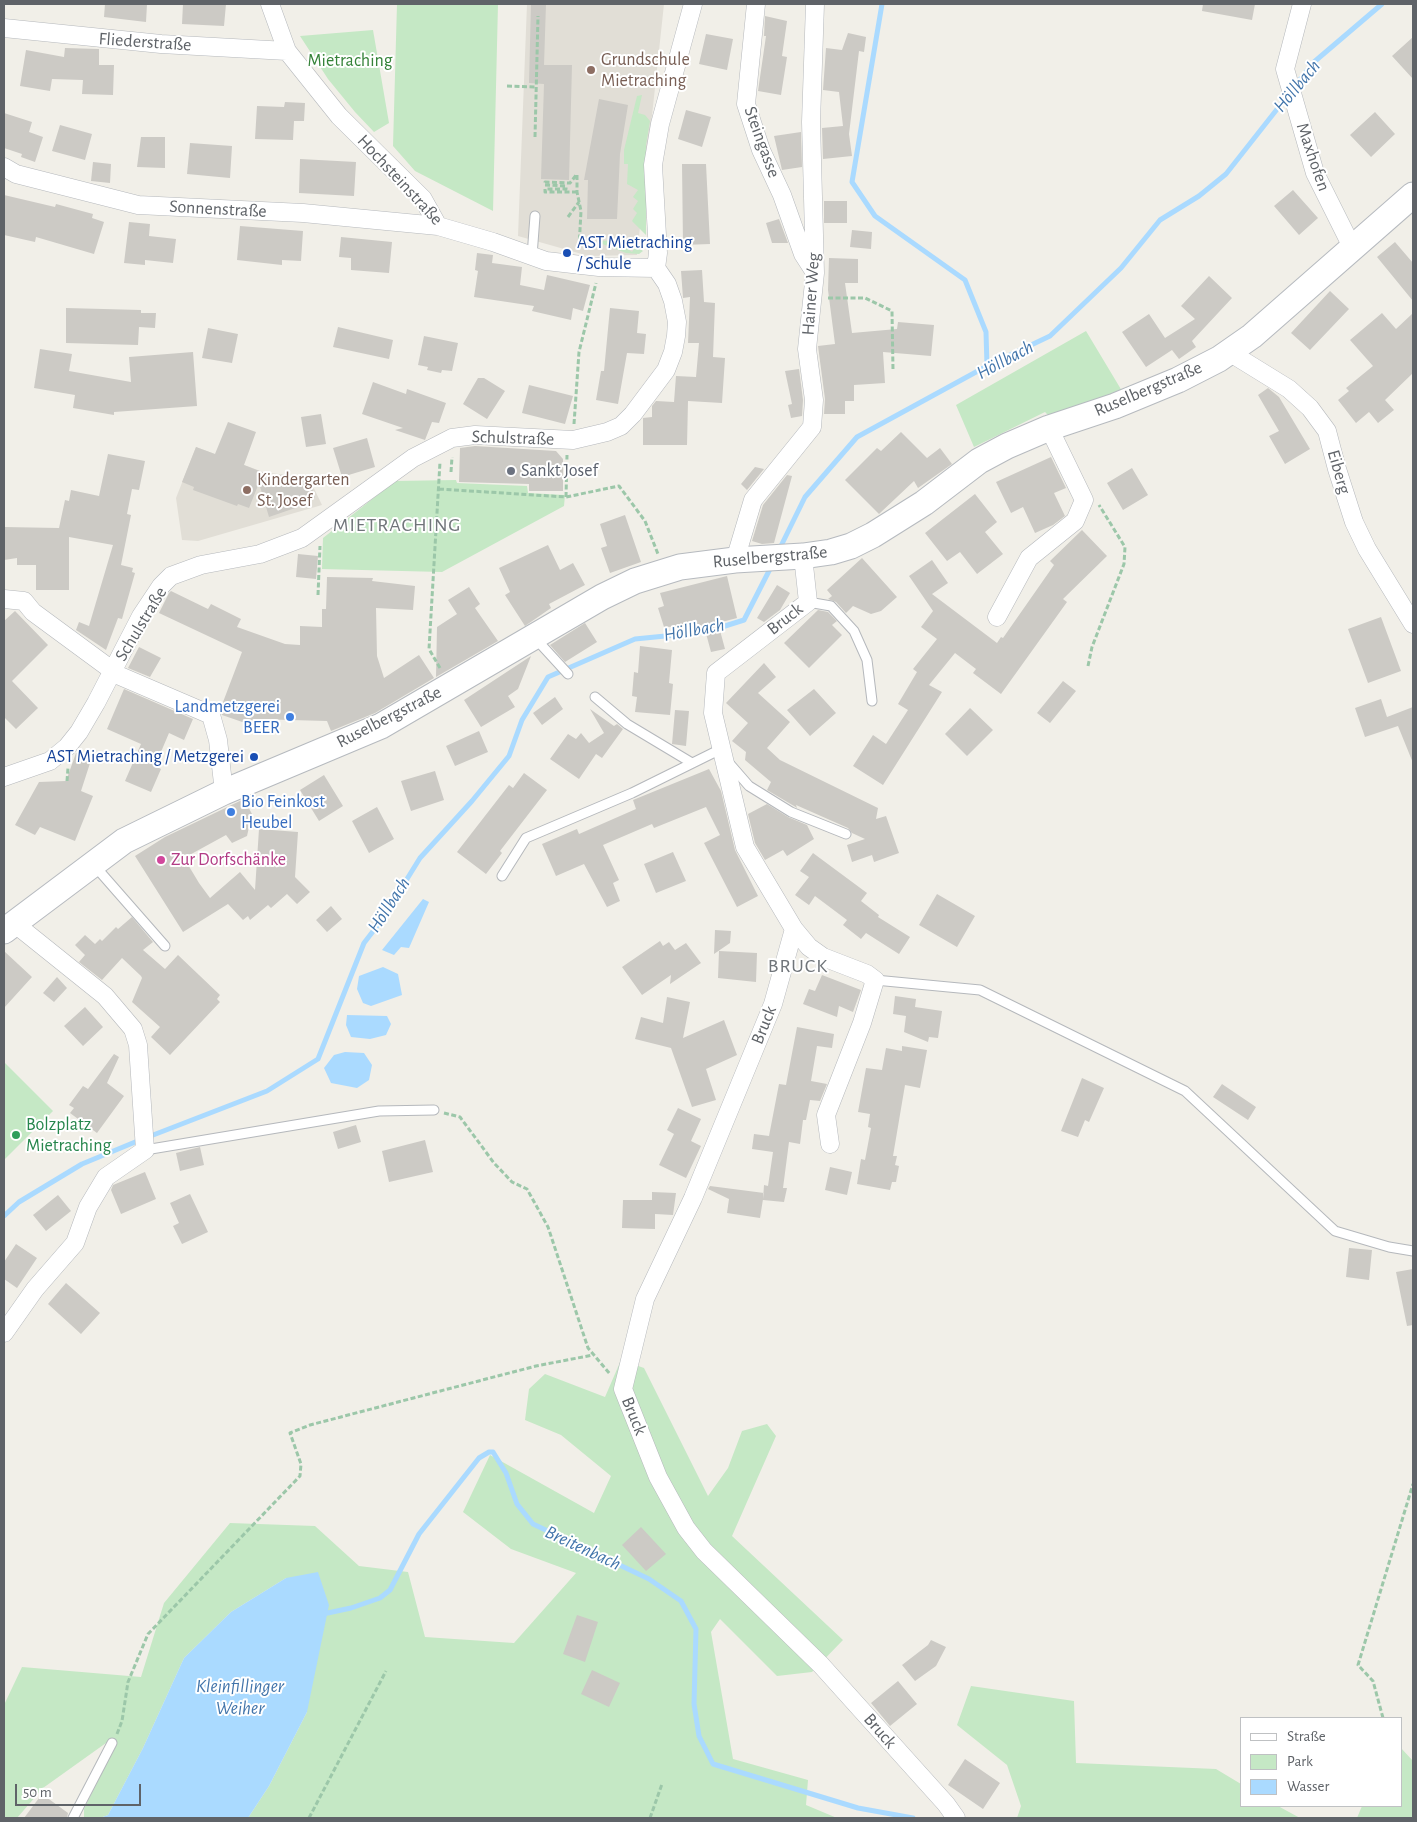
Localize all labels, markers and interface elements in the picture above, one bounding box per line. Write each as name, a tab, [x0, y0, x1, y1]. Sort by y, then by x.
street label: Fliederstraße	[98, 28, 192, 56]
place label: Grundschule Mietraching	[601, 49, 690, 92]
park label: Mietraching	[307, 50, 393, 72]
water label: Höllbach	[1269, 55, 1325, 117]
marker: Grundschule Mietraching	[585, 64, 597, 76]
street label: Steingasse	[739, 103, 785, 181]
street label: Maxhofen	[1291, 120, 1335, 194]
street label: Hochsteinstraße	[353, 130, 447, 230]
street label: Sonnenstraße	[169, 196, 267, 222]
place label: AST Mietraching / Schule	[577, 232, 693, 274]
marker: AST Mietraching / Schule	[561, 247, 573, 259]
street label: Hainer Weg	[797, 252, 825, 336]
water label: Höllbach	[973, 336, 1037, 384]
street label: Ruselbergstraße	[1091, 357, 1205, 421]
street label: Schulstraße	[471, 426, 555, 450]
street label: Eiberg	[1322, 447, 1356, 497]
place label: Sankt Josef	[521, 460, 598, 482]
marker: Sankt Josef	[505, 465, 517, 477]
place label: Kindergarten St. Josef	[257, 469, 349, 512]
marker: Kindergarten St. Josef	[241, 484, 253, 496]
district label: MIETRACHING	[331, 513, 463, 537]
street label: Ruselbergstraße	[712, 541, 828, 573]
street label: Schulstraße	[110, 583, 172, 665]
street label: Bruck	[763, 598, 807, 640]
water label: Höllbach	[662, 613, 726, 647]
street label: Ruselbergstraße	[333, 681, 445, 753]
place label: Landmetzgerei BEER	[174, 696, 280, 739]
marker: Landmetzgerei BEER	[284, 711, 296, 723]
place label: AST Mietraching / Metzgerei	[46, 746, 244, 768]
marker: AST Mietraching / Metzgerei	[248, 751, 260, 763]
place label: Bio Feinkost Heubel	[241, 791, 325, 834]
marker: Bio Feinkost Heubel	[225, 806, 237, 818]
place label: Zur Dorfschänke	[171, 849, 286, 871]
marker: Zur Dorfschänke	[155, 854, 167, 866]
water label: Höllbach	[363, 873, 415, 937]
district label: BRUCK	[767, 954, 829, 978]
street label: Bruck	[747, 1003, 781, 1047]
place label: Bolzplatz Mietraching	[26, 1114, 111, 1156]
marker: Bolzplatz Mietraching	[10, 1129, 22, 1141]
street label: Bruck	[617, 1394, 651, 1438]
water label: Breitenbach	[541, 1521, 625, 1575]
water label: Kleinfillinger Weiher	[196, 1675, 284, 1719]
street label: Bruck	[859, 1709, 901, 1753]
legend	[1240, 1717, 1402, 1807]
text: Straße	[1287, 1729, 1326, 1744]
text: Park	[1287, 1754, 1313, 1769]
scale bar	[18, 1774, 144, 1806]
text: Wasser	[1287, 1779, 1329, 1794]
text: 50 m	[23, 1785, 52, 1800]

